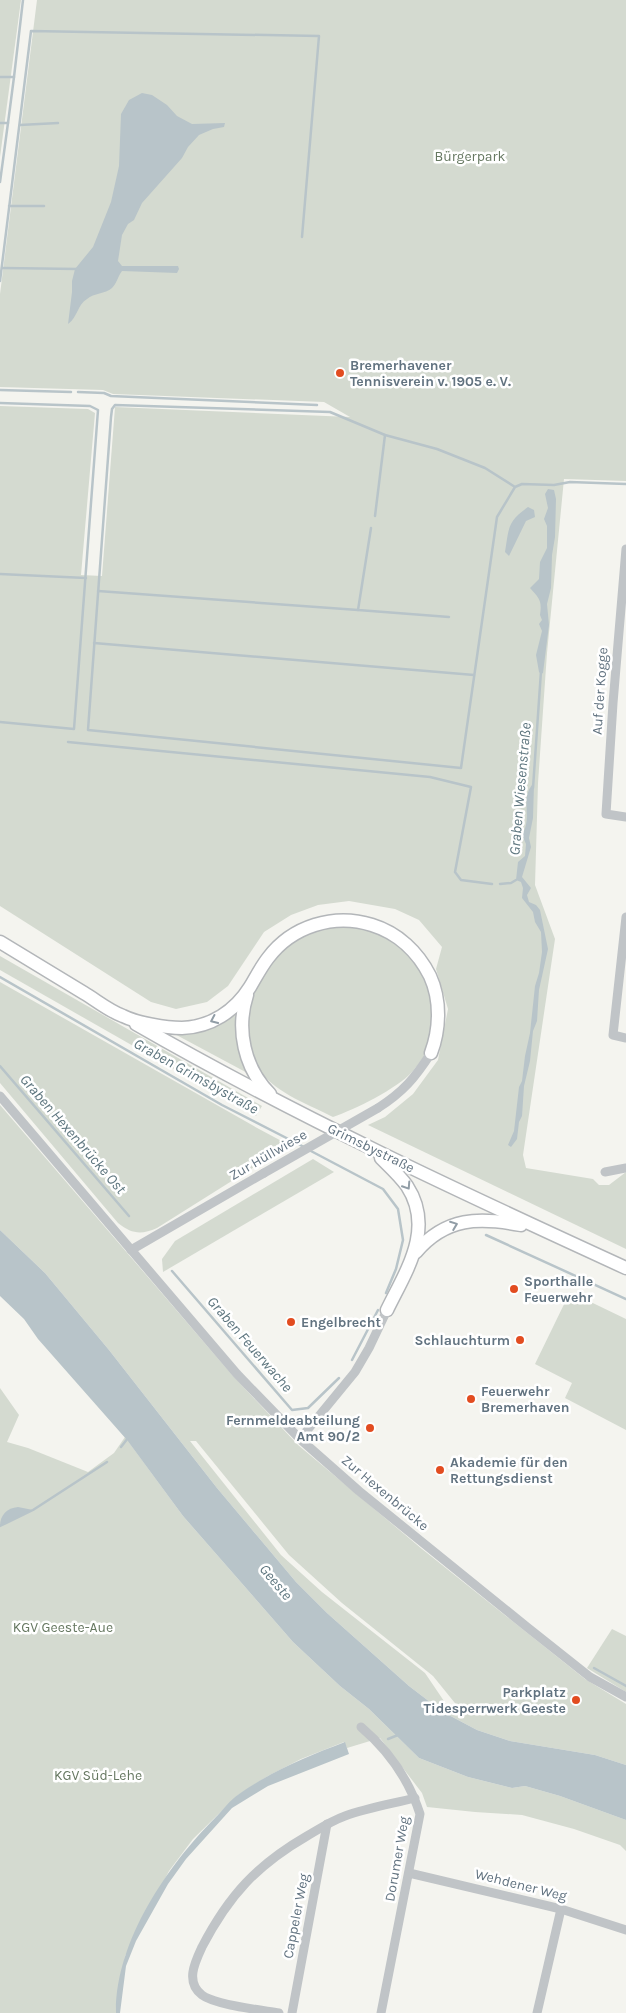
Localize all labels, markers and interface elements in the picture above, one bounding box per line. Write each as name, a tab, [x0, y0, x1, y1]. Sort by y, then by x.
park label: Bürgerpark	[434, 148, 506, 165]
place label: Bremerhavener Tennisverein v. 1905 e. V.	[350, 357, 511, 390]
marker: Bremerhavener Tennisverein v. 1905 e. V.	[334, 367, 346, 379]
street label: Auf der Kogge	[588, 647, 612, 735]
water label: Graben Wiesenstraße	[505, 722, 535, 856]
one-way arrow	[210, 1013, 219, 1024]
water label: Graben Grimsbystraße	[130, 1034, 262, 1118]
water label: Graben Hexenbrücke Ost	[16, 1071, 130, 1198]
street label: Grimsbystraße	[325, 1120, 417, 1176]
street label: Zur Hüllwiese	[226, 1126, 310, 1184]
one-way arrow	[400, 1181, 410, 1190]
one-way arrow	[449, 1221, 457, 1231]
place label: Sporthalle Feuerwehr	[524, 1273, 593, 1306]
marker: Sporthalle Feuerwehr	[508, 1283, 520, 1295]
water label: Graben Feuerwache	[204, 1292, 296, 1396]
place label: Engelbrecht	[301, 1314, 381, 1331]
marker: Engelbrecht	[285, 1316, 297, 1328]
place label: Schlauchturm	[414, 1332, 510, 1349]
marker: Schlauchturm	[514, 1334, 526, 1346]
place label: Feuerwehr Bremerhaven	[481, 1383, 570, 1416]
marker: Feuerwehr Bremerhaven	[465, 1393, 477, 1405]
place label: Fernmeldeabteilung Amt 90/2	[226, 1412, 360, 1445]
marker: Fernmeldeabteilung Amt 90/2	[364, 1422, 376, 1434]
street label: Zur Hexenbrücke	[338, 1452, 432, 1534]
place label: Akademie für den Rettungsdienst	[450, 1454, 568, 1487]
marker: Akademie für den Rettungsdienst	[434, 1464, 446, 1476]
water label: Geeste	[256, 1560, 296, 1604]
park label: KGV Geeste-Aue	[13, 1619, 113, 1636]
place label: Parkplatz Tidesperrwerk Geeste	[424, 1684, 566, 1717]
marker: Parkplatz Tidesperrwerk Geeste	[570, 1694, 582, 1706]
park label: KGV Süd-Lehe	[54, 1767, 142, 1784]
street label: Dorumer Weg	[381, 1815, 413, 1903]
street label: Wehdener Weg	[473, 1865, 569, 1905]
street label: Cappeler Weg	[279, 1872, 313, 1960]

